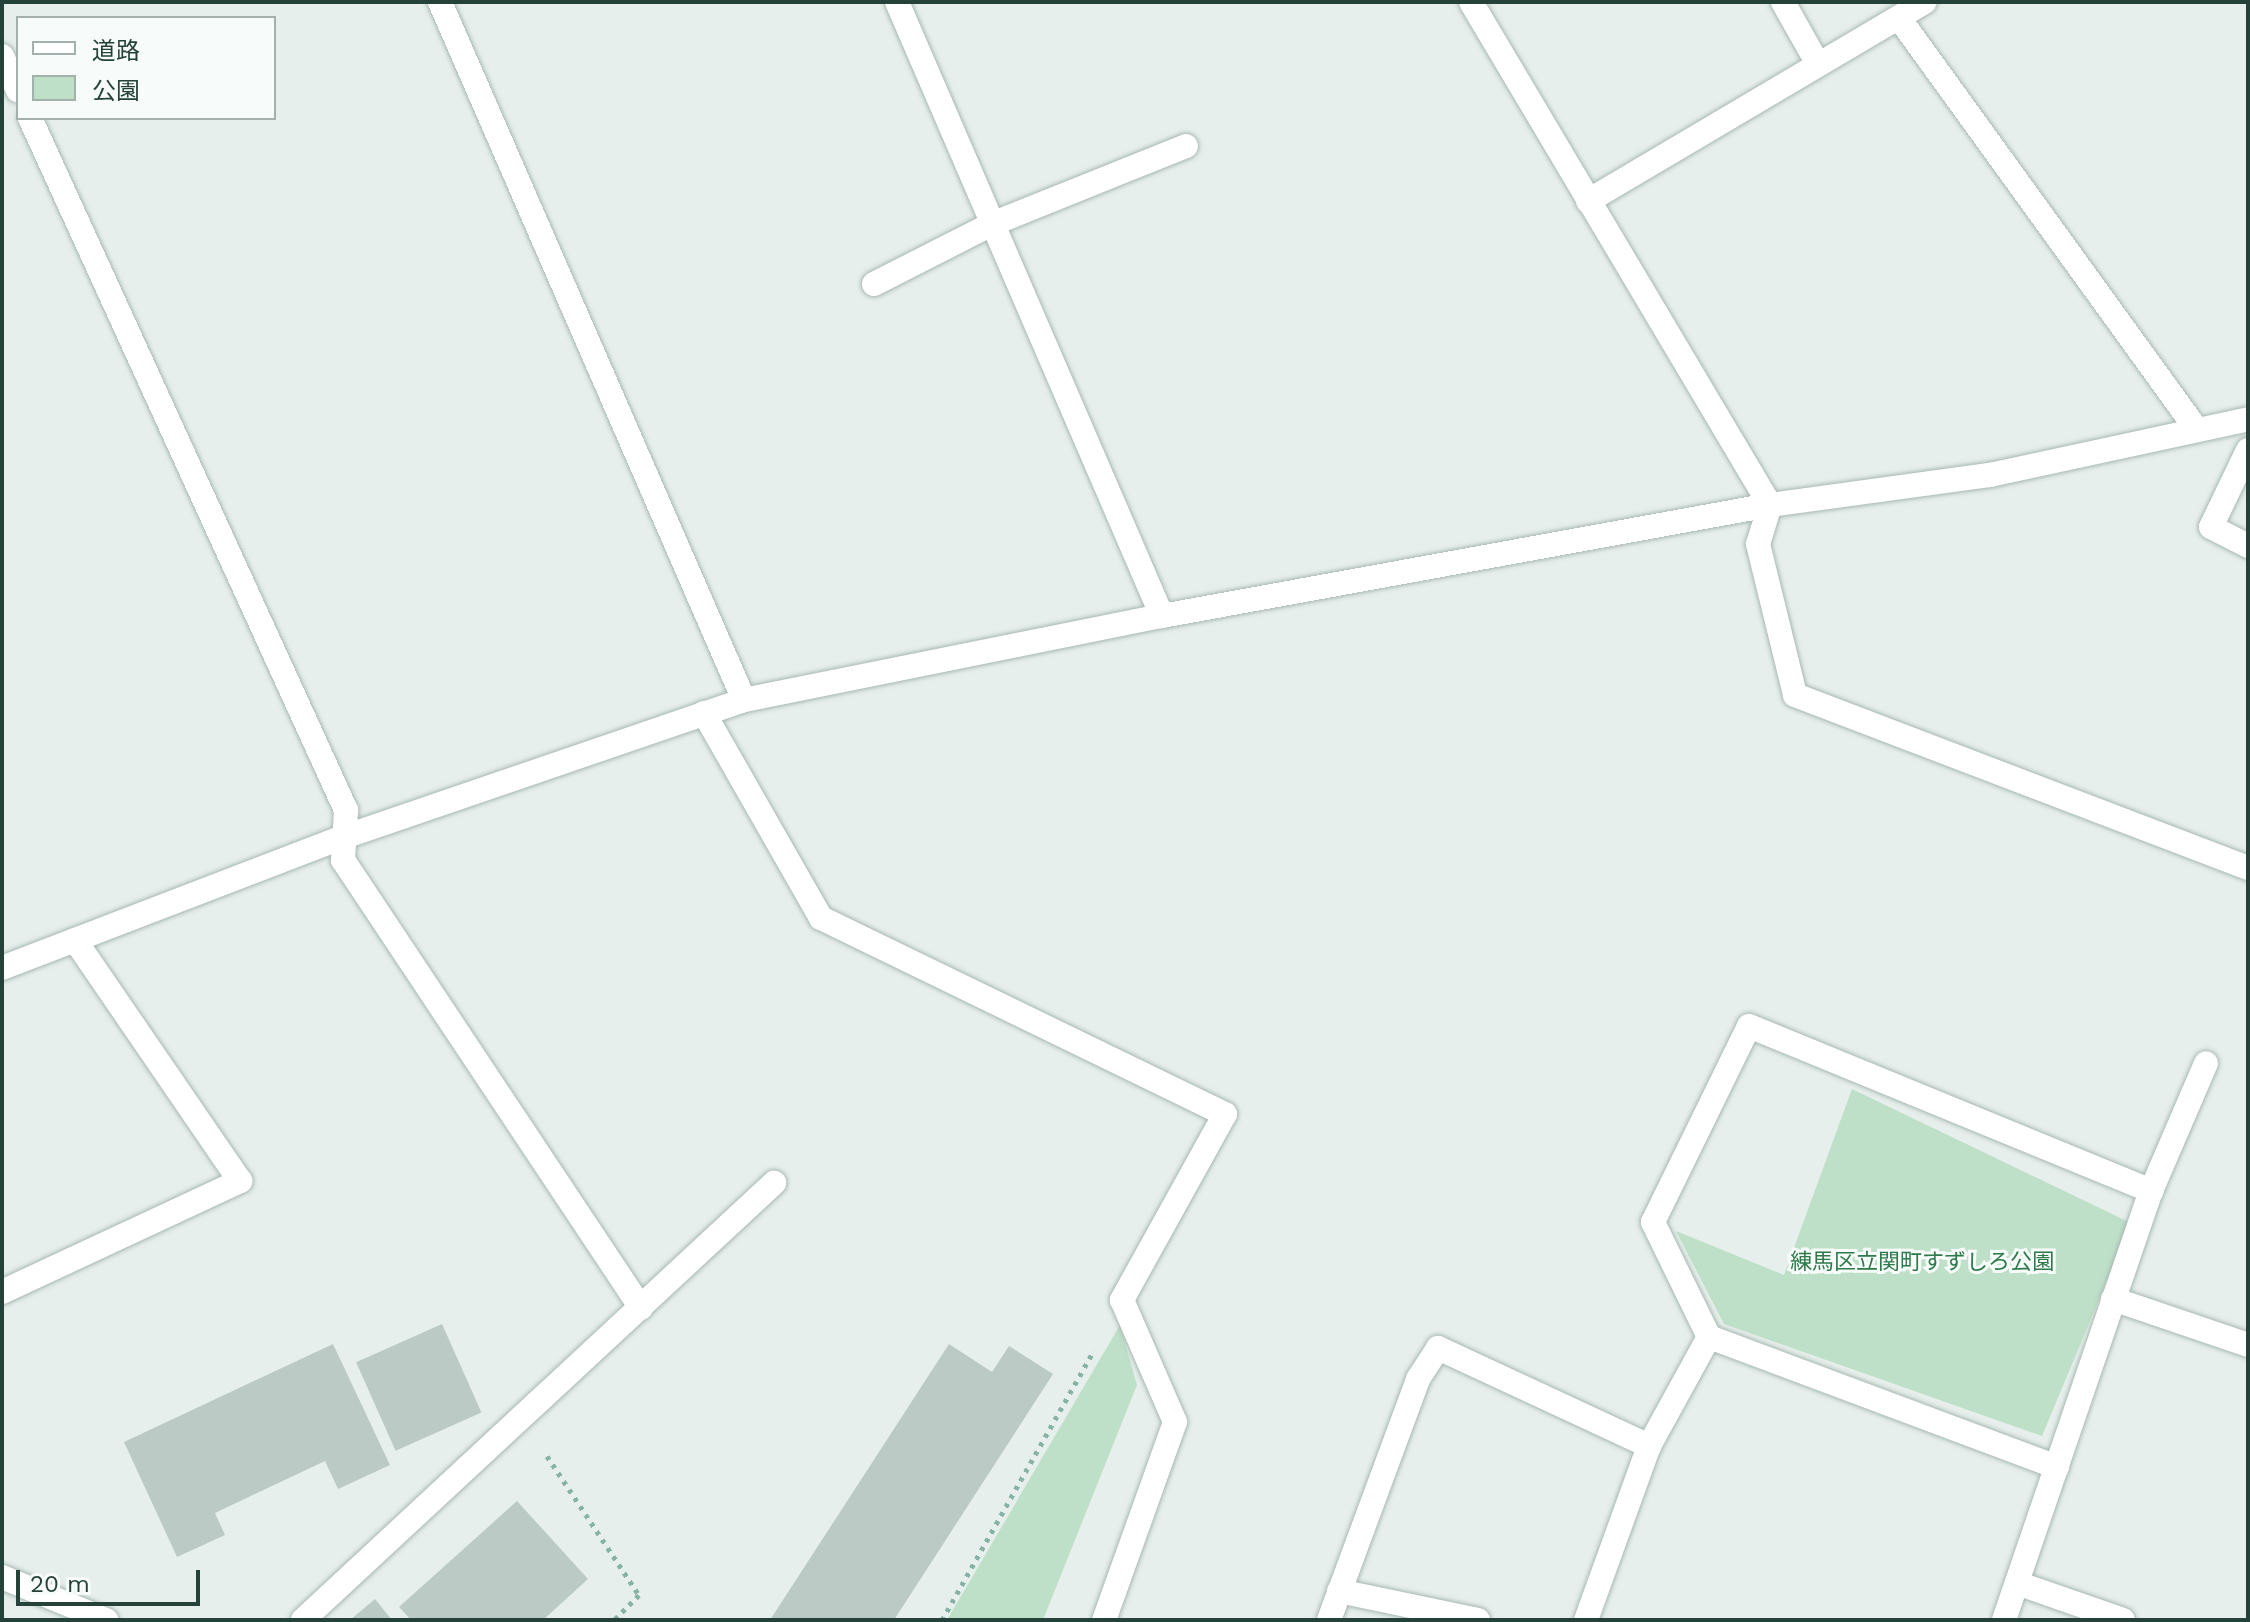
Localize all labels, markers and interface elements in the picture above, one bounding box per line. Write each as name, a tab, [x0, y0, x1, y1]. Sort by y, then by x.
legend	[16, 16, 276, 120]
text: 道路	[92, 37, 140, 65]
text: 公園	[92, 77, 140, 105]
park label: 練馬区立関町すずしろ公園	[1790, 1249, 2054, 1275]
scale bar	[20, 1554, 204, 1604]
text: 20 m	[30, 1570, 90, 1598]

